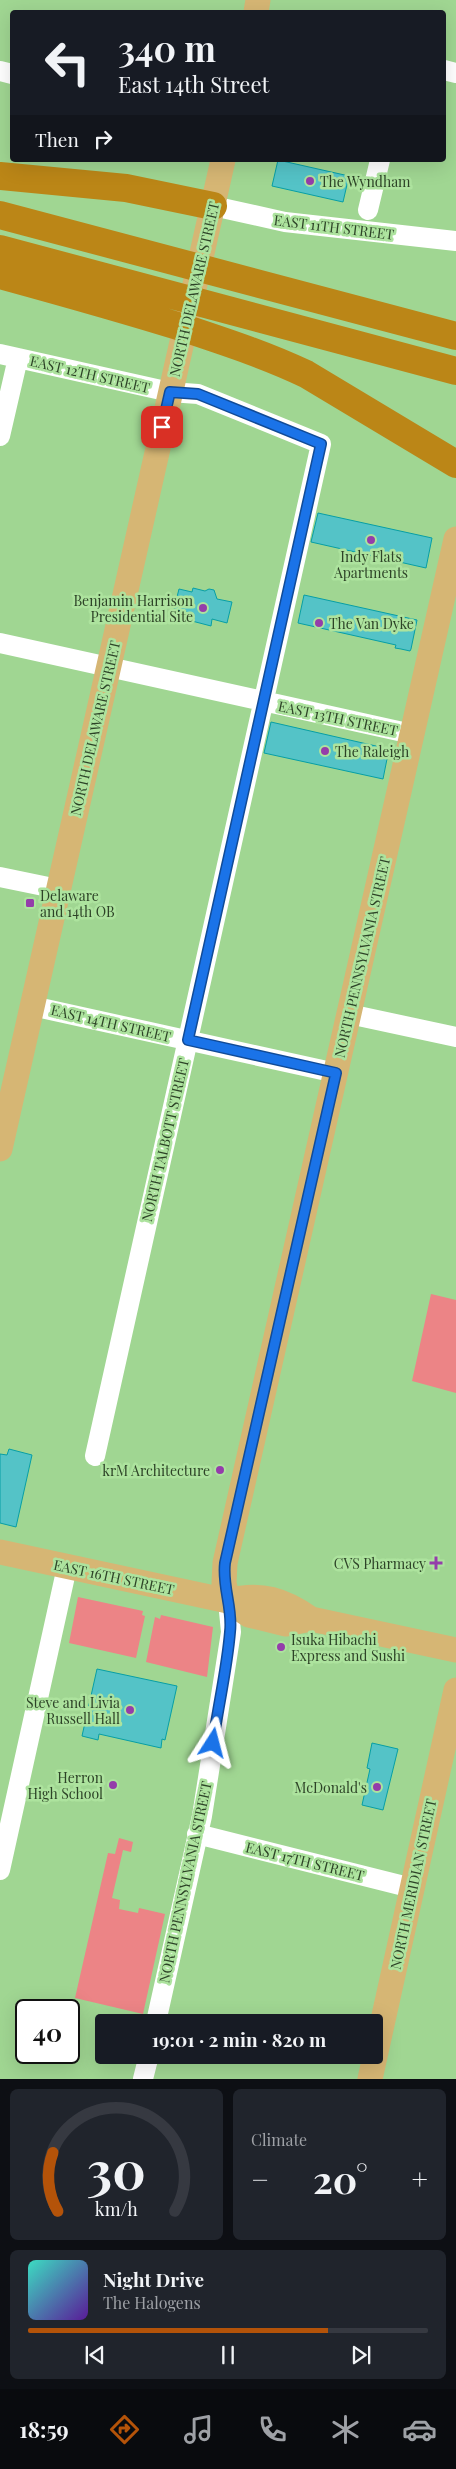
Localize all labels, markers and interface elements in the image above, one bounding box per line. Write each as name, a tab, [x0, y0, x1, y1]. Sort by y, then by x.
text: 340 m	[118, 24, 216, 71]
icon: left	[35, 30, 100, 95]
text: East 14th Street	[118, 69, 269, 99]
icon: right	[89, 125, 117, 153]
text: Then	[35, 126, 79, 152]
place label: The Wyndham	[320, 172, 411, 191]
marker: The Wyndham	[304, 175, 316, 187]
street label: NORTH DELAWARE STREET	[165, 199, 223, 378]
street label: EAST 11TH STREET	[273, 210, 395, 244]
street label: EAST 12TH STREET	[28, 351, 152, 397]
pin	[141, 406, 183, 448]
icon: arrive	[148, 413, 176, 441]
marker: Indy Flats Apartments	[365, 534, 377, 546]
place label: Indy Flats Apartments	[333, 547, 408, 582]
place label: Benjamin Harrison Presidential Site	[73, 591, 194, 626]
marker: Benjamin Harrison Presidential Site	[197, 602, 209, 614]
place label: The Van Dyke	[329, 614, 414, 633]
marker: The Van Dyke	[313, 617, 325, 629]
street label: NORTH DELAWARE STREET	[66, 638, 124, 817]
street label: EAST 13TH STREET	[276, 696, 400, 740]
place label: The Raleigh	[335, 742, 410, 761]
marker: The Raleigh	[319, 745, 331, 757]
street label: NORTH PENNSYLVANIA STREET	[330, 854, 394, 1059]
place label: Delaware and 14th OB	[40, 886, 115, 921]
marker: Delaware and 14th OB	[24, 897, 36, 909]
street label: EAST 14TH STREET	[49, 1000, 173, 1046]
street label: NORTH TALBOTT STREET	[137, 1056, 193, 1223]
place label: krM Architecture	[102, 1461, 210, 1480]
marker: krM Architecture	[214, 1464, 226, 1476]
place label: CVS Pharmacy	[334, 1554, 426, 1573]
street label: EAST 16TH STREET	[52, 1555, 176, 1599]
marker: CVS Pharmacy	[430, 1557, 442, 1569]
place label: Isuka Hibachi Express and Sushi	[291, 1630, 405, 1665]
marker: Isuka Hibachi Express and Sushi	[275, 1641, 287, 1653]
place label: Steve and Livia Russell Hall	[26, 1693, 120, 1728]
marker: Steve and Livia Russell Hall	[124, 1704, 136, 1716]
position arrow	[186, 1716, 238, 1768]
place label: Herron High School	[27, 1768, 104, 1803]
place label: McDonald's	[294, 1778, 367, 1797]
marker: Herron High School	[107, 1779, 119, 1791]
street label: NORTH PENNSYLVANIA STREET	[154, 1779, 216, 1985]
marker: McDonald's	[371, 1781, 383, 1793]
street label: NORTH MERIDIAN STREET	[386, 1797, 440, 1971]
street label: EAST 17TH STREET	[244, 1837, 367, 1885]
speed limit sign: 40	[15, 1999, 80, 2064]
text: 19:01 · 2 min · 820 m	[152, 2026, 326, 2052]
text: Climate	[251, 2129, 307, 2150]
text: 30	[87, 2134, 146, 2203]
text: 20°	[313, 2153, 368, 2204]
text: −	[251, 2160, 269, 2197]
text: +	[412, 2160, 428, 2197]
text: km/h	[95, 2197, 138, 2220]
text: Night Drive	[103, 2266, 204, 2292]
text: The Halogens	[103, 2292, 201, 2313]
icon: previous	[81, 2341, 109, 2369]
icon: pause	[214, 2341, 242, 2369]
icon: next	[347, 2341, 375, 2369]
icon: directions	[107, 2412, 142, 2447]
icon: music	[181, 2412, 216, 2447]
icon: phone	[255, 2412, 290, 2447]
icon: climate	[328, 2412, 363, 2447]
icon: car	[402, 2412, 437, 2447]
text: 18:59	[19, 2414, 69, 2444]

